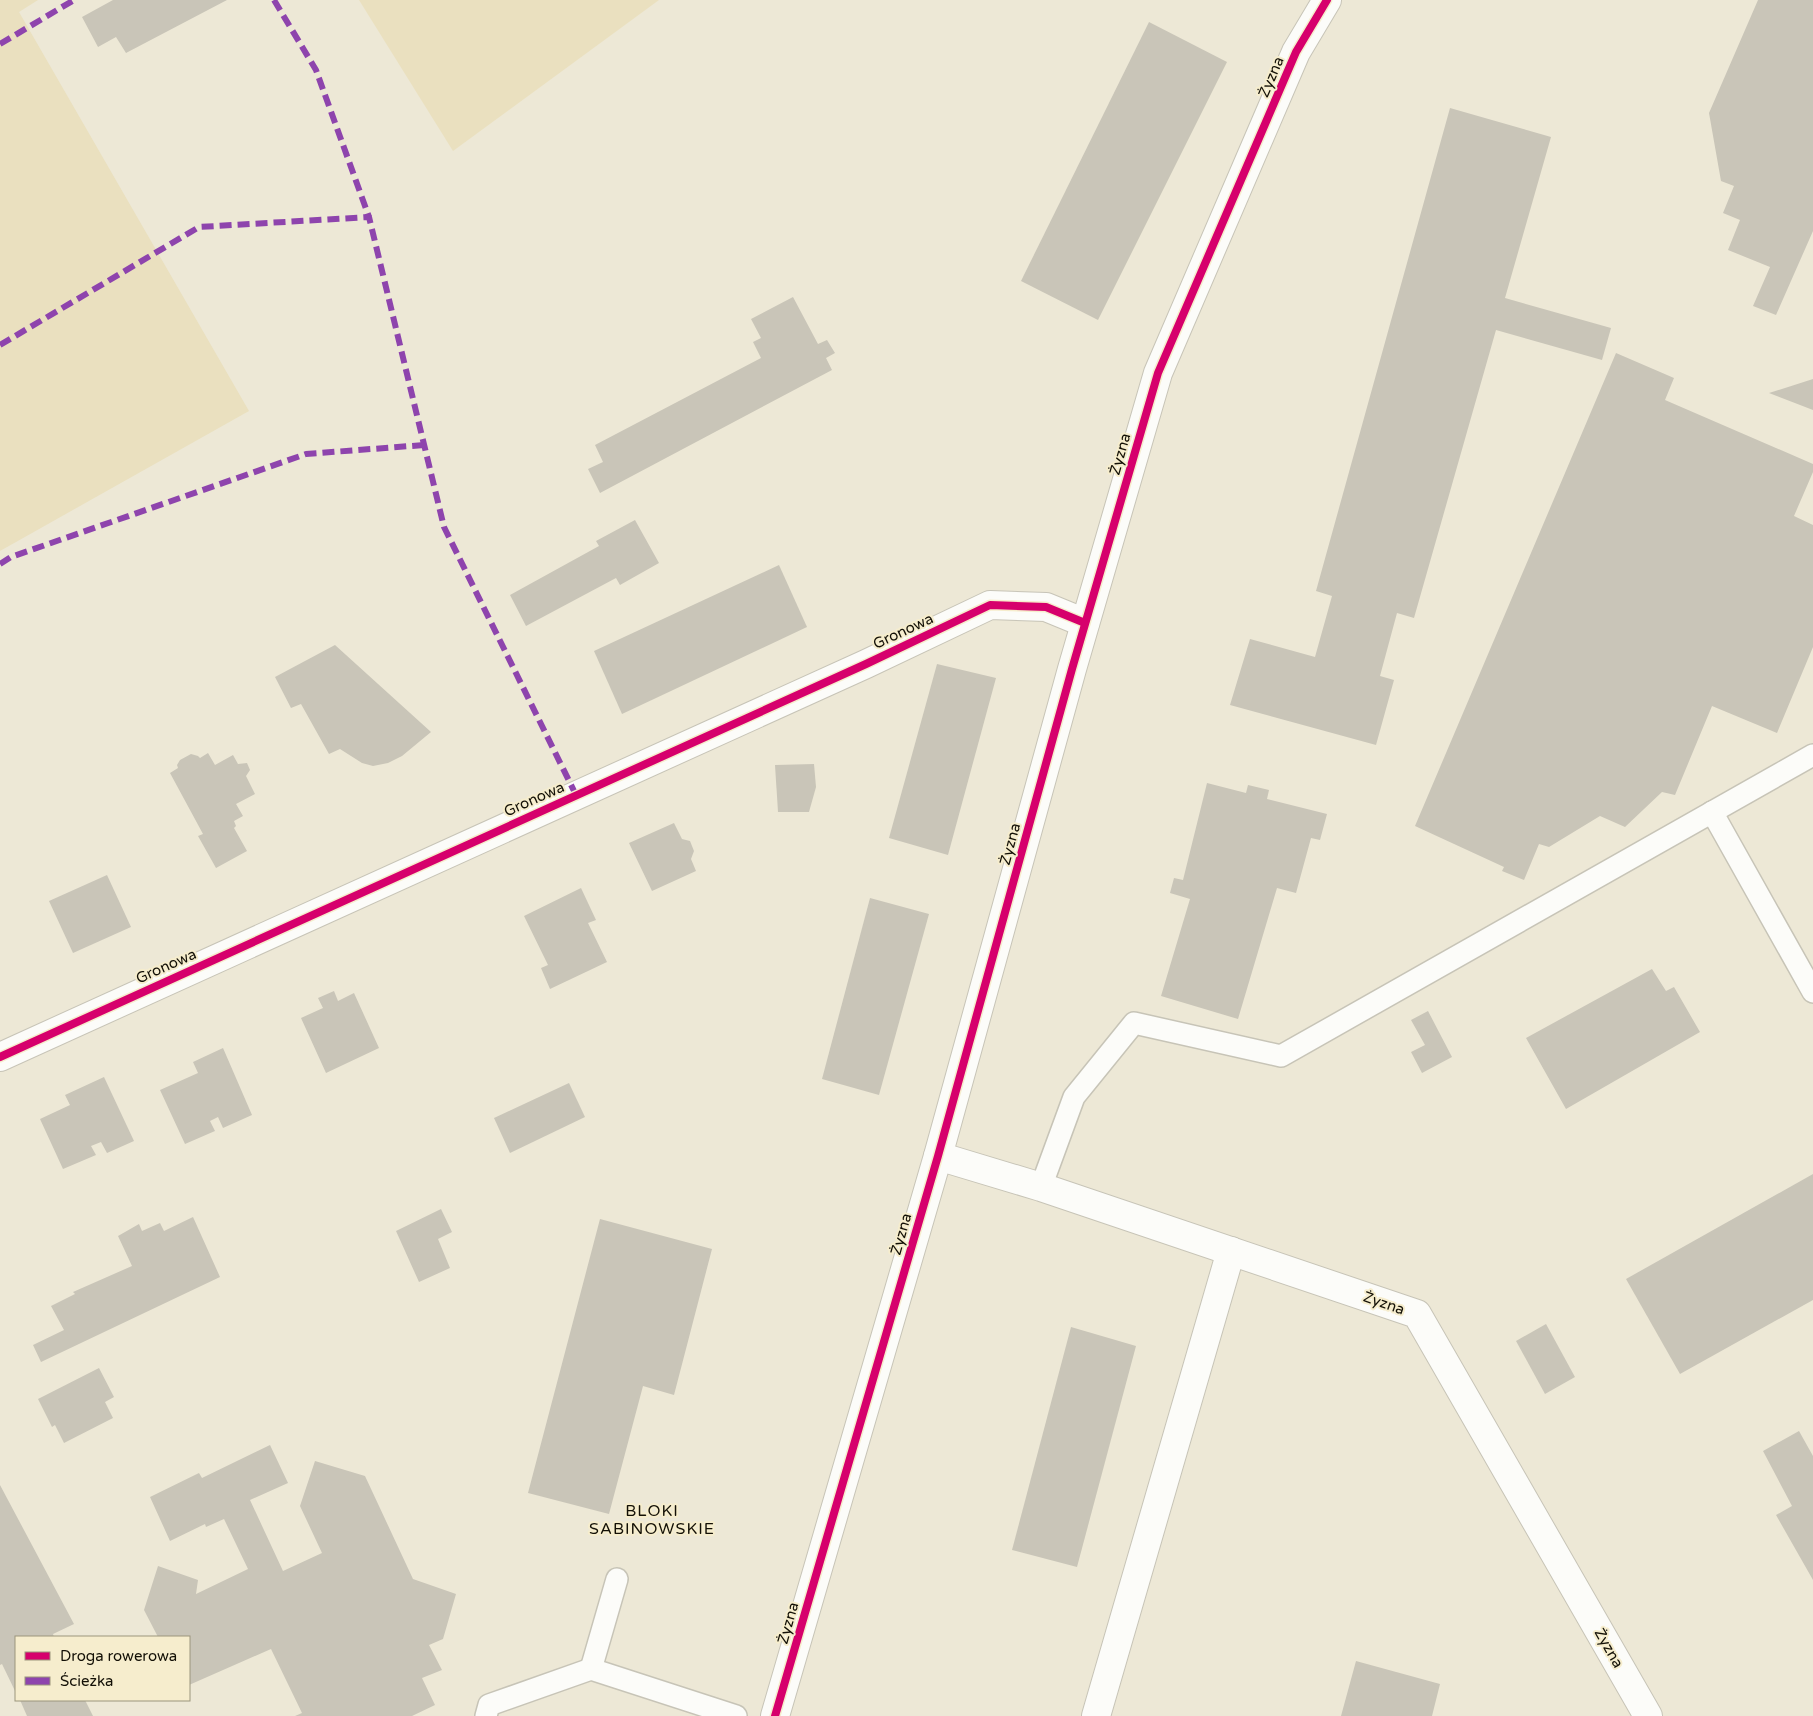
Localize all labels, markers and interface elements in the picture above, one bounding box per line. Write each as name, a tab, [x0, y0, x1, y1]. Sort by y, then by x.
street label: Żyzna	[1254, 54, 1288, 100]
street label: Żyzna	[1105, 431, 1135, 477]
street label: Gronowa	[870, 609, 936, 653]
street label: Gronowa	[501, 778, 567, 820]
street label: Żyzna	[996, 821, 1024, 867]
street label: Gronowa	[133, 945, 199, 987]
street label: Żyzna	[886, 1211, 916, 1257]
street label: Żyzna	[1361, 1288, 1407, 1318]
district label: BLOKI SABINOWSKIE	[589, 1501, 715, 1539]
street label: Żyzna	[773, 1600, 803, 1646]
street label: Żyzna	[1591, 1625, 1627, 1671]
legend	[15, 1636, 190, 1701]
text: Droga rowerowa	[60, 1647, 177, 1665]
text: Ścieżka	[60, 1672, 113, 1690]

